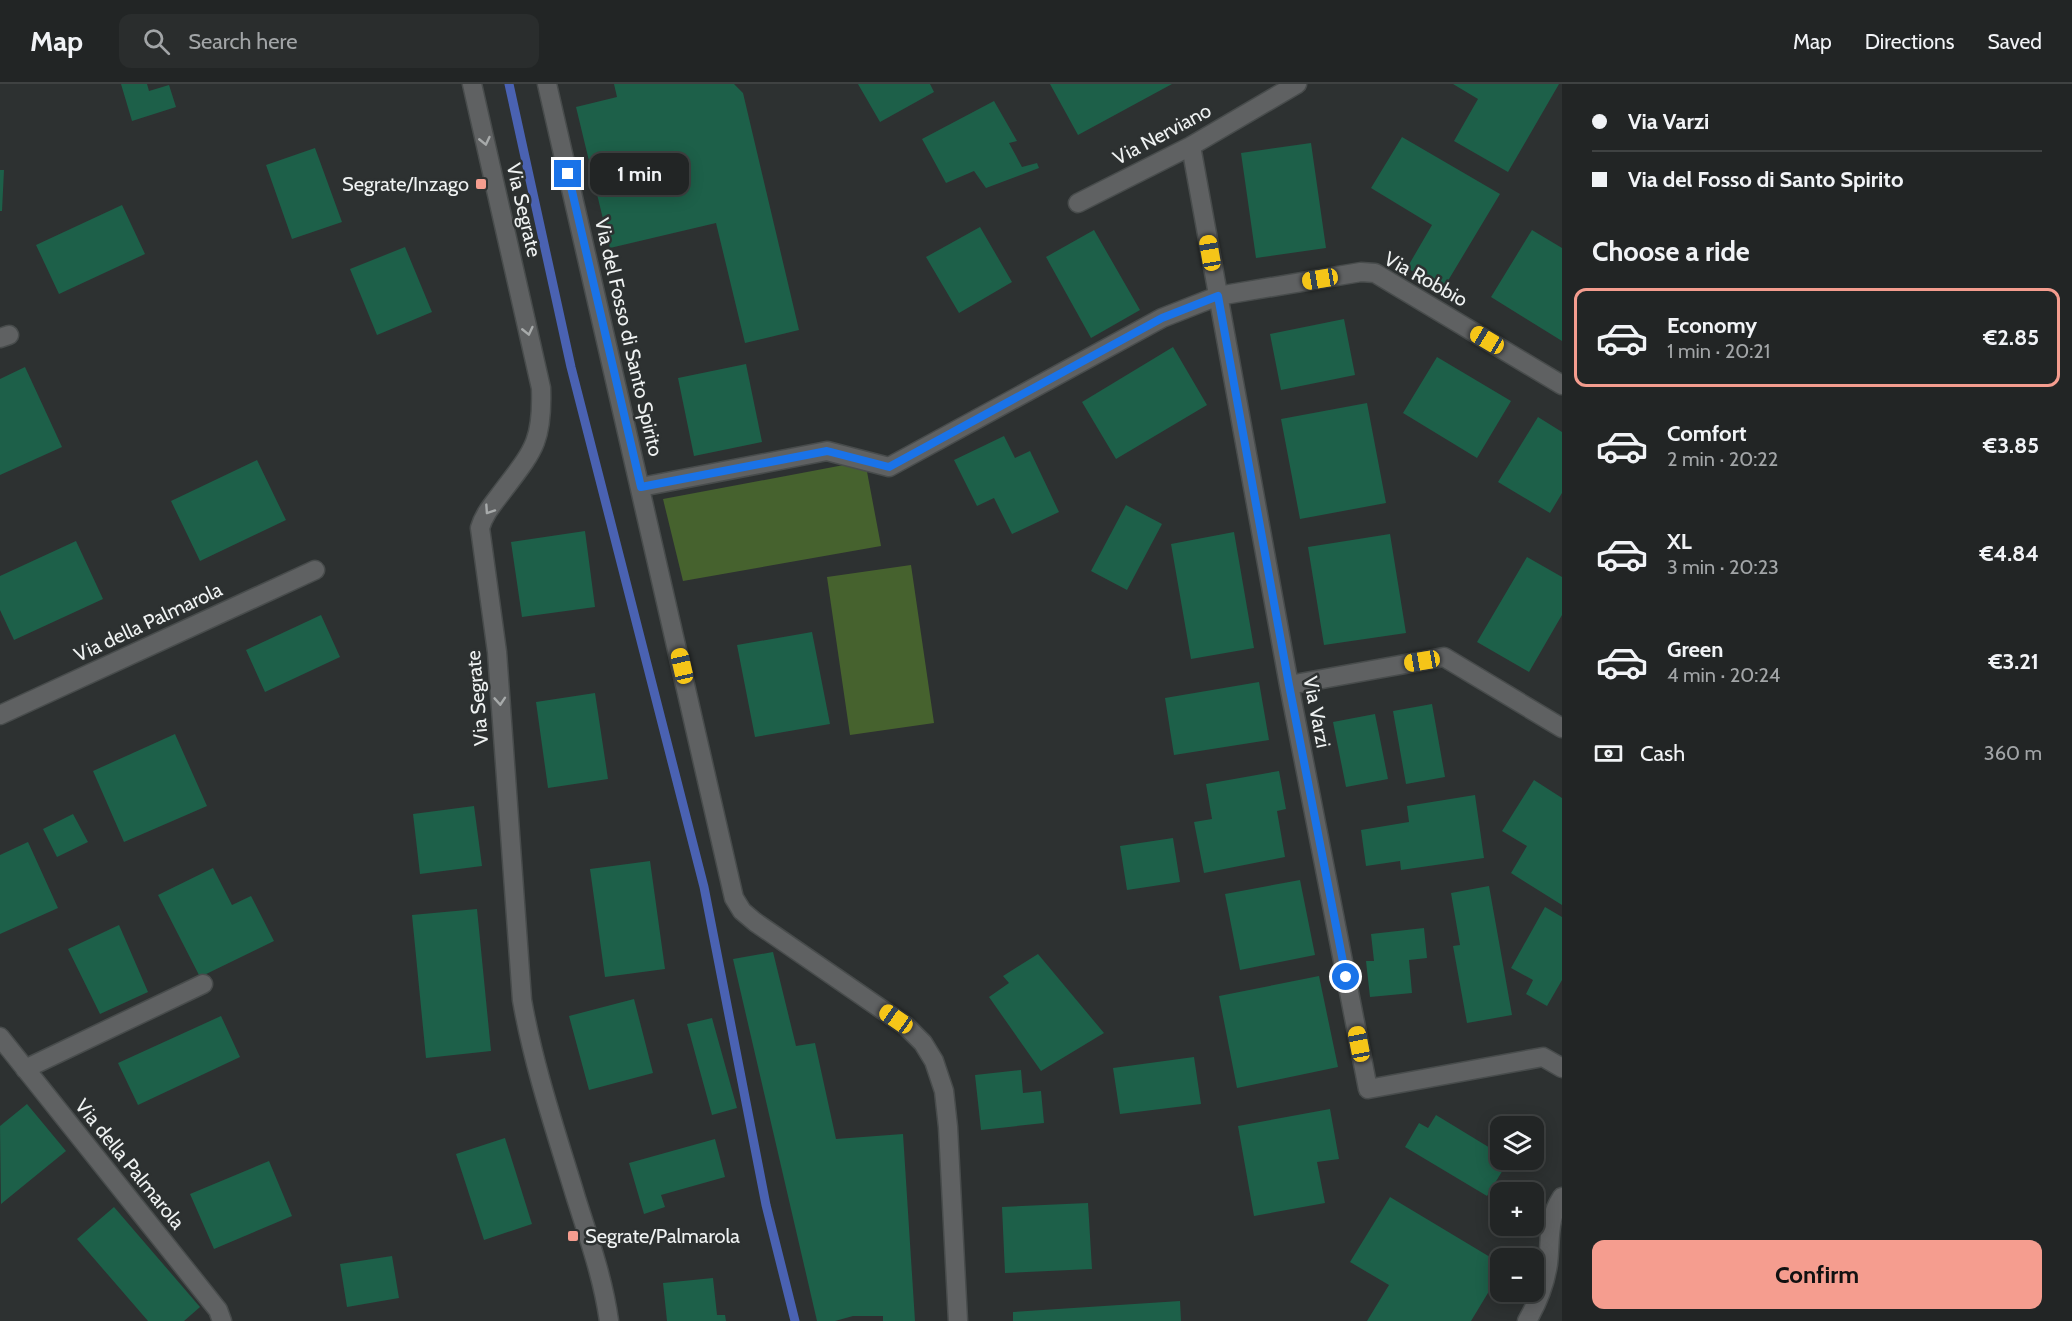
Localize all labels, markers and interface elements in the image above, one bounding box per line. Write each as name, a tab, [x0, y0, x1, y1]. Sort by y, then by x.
search box	[119, 14, 539, 68]
text: Map	[30, 24, 83, 58]
icon: search	[140, 25, 173, 58]
text: Search here	[188, 28, 297, 55]
text: Map	[1793, 29, 1832, 54]
text: Directions	[1865, 29, 1954, 54]
text: Saved	[1987, 29, 2042, 54]
street label: Via Nerviano	[1109, 98, 1215, 170]
text: Via Varzi	[1628, 108, 1709, 135]
one-way arrow	[478, 136, 491, 146]
callout: 1 min	[589, 153, 688, 195]
route end	[554, 160, 581, 187]
street label: Via Segrate	[502, 161, 546, 259]
text: 1 min	[617, 162, 662, 186]
text: Via del Fosso di Santo Spirito	[1628, 166, 1903, 193]
place label: Segrate/Inzago	[342, 172, 469, 196]
marker: Segrate/Inzago	[474, 177, 488, 191]
street label: Via del Fosso di Santo Spirito	[590, 215, 668, 459]
car	[1198, 234, 1222, 272]
text: Choose a ride	[1592, 235, 1750, 268]
street label: Via Robbio	[1380, 246, 1472, 312]
car	[1301, 267, 1339, 291]
icon: car	[1595, 311, 1649, 365]
text: Economy	[1667, 312, 1757, 339]
car	[1467, 323, 1507, 357]
text: €2.85	[1983, 324, 2039, 351]
one-way arrow	[521, 326, 534, 336]
text: 1 min · 20:21	[1667, 339, 1770, 363]
icon: car	[1595, 419, 1649, 473]
text: Comfort	[1667, 420, 1746, 447]
text: €3.85	[1983, 432, 2039, 459]
text: 2 min · 20:22	[1667, 447, 1778, 471]
one-way arrow	[486, 503, 497, 514]
icon: car	[1595, 527, 1649, 581]
text: XL	[1667, 528, 1692, 555]
text: €4.84	[1979, 540, 2039, 567]
text: 3 min · 20:23	[1667, 555, 1779, 579]
street label: Via della Palmarola	[70, 577, 226, 667]
icon: car	[1595, 635, 1649, 689]
text: Green	[1667, 636, 1723, 663]
car	[669, 646, 695, 686]
text: €3.21	[1988, 648, 2039, 675]
street label: Via Segrate	[461, 649, 493, 747]
car	[1403, 649, 1441, 673]
text: 4 min · 20:24	[1667, 663, 1780, 687]
street label: Via Varzi	[1298, 674, 1336, 750]
one-way arrow	[493, 696, 506, 705]
icon: cash	[1592, 737, 1625, 770]
text: Cash	[1640, 740, 1685, 767]
text: 360 m	[1984, 741, 2042, 765]
route start	[1332, 963, 1359, 990]
car	[876, 1001, 916, 1037]
car	[1347, 1025, 1371, 1063]
street label: Via della Palmarola	[70, 1094, 190, 1234]
map controls	[1490, 1116, 1544, 1302]
button: layers	[1490, 1116, 1544, 1170]
button: +	[1490, 1182, 1544, 1236]
place label: Segrate/Palmarola	[585, 1224, 740, 1248]
marker: Segrate/Palmarola	[566, 1229, 580, 1243]
button: Confirm	[1592, 1240, 2042, 1309]
button: −	[1490, 1248, 1544, 1302]

